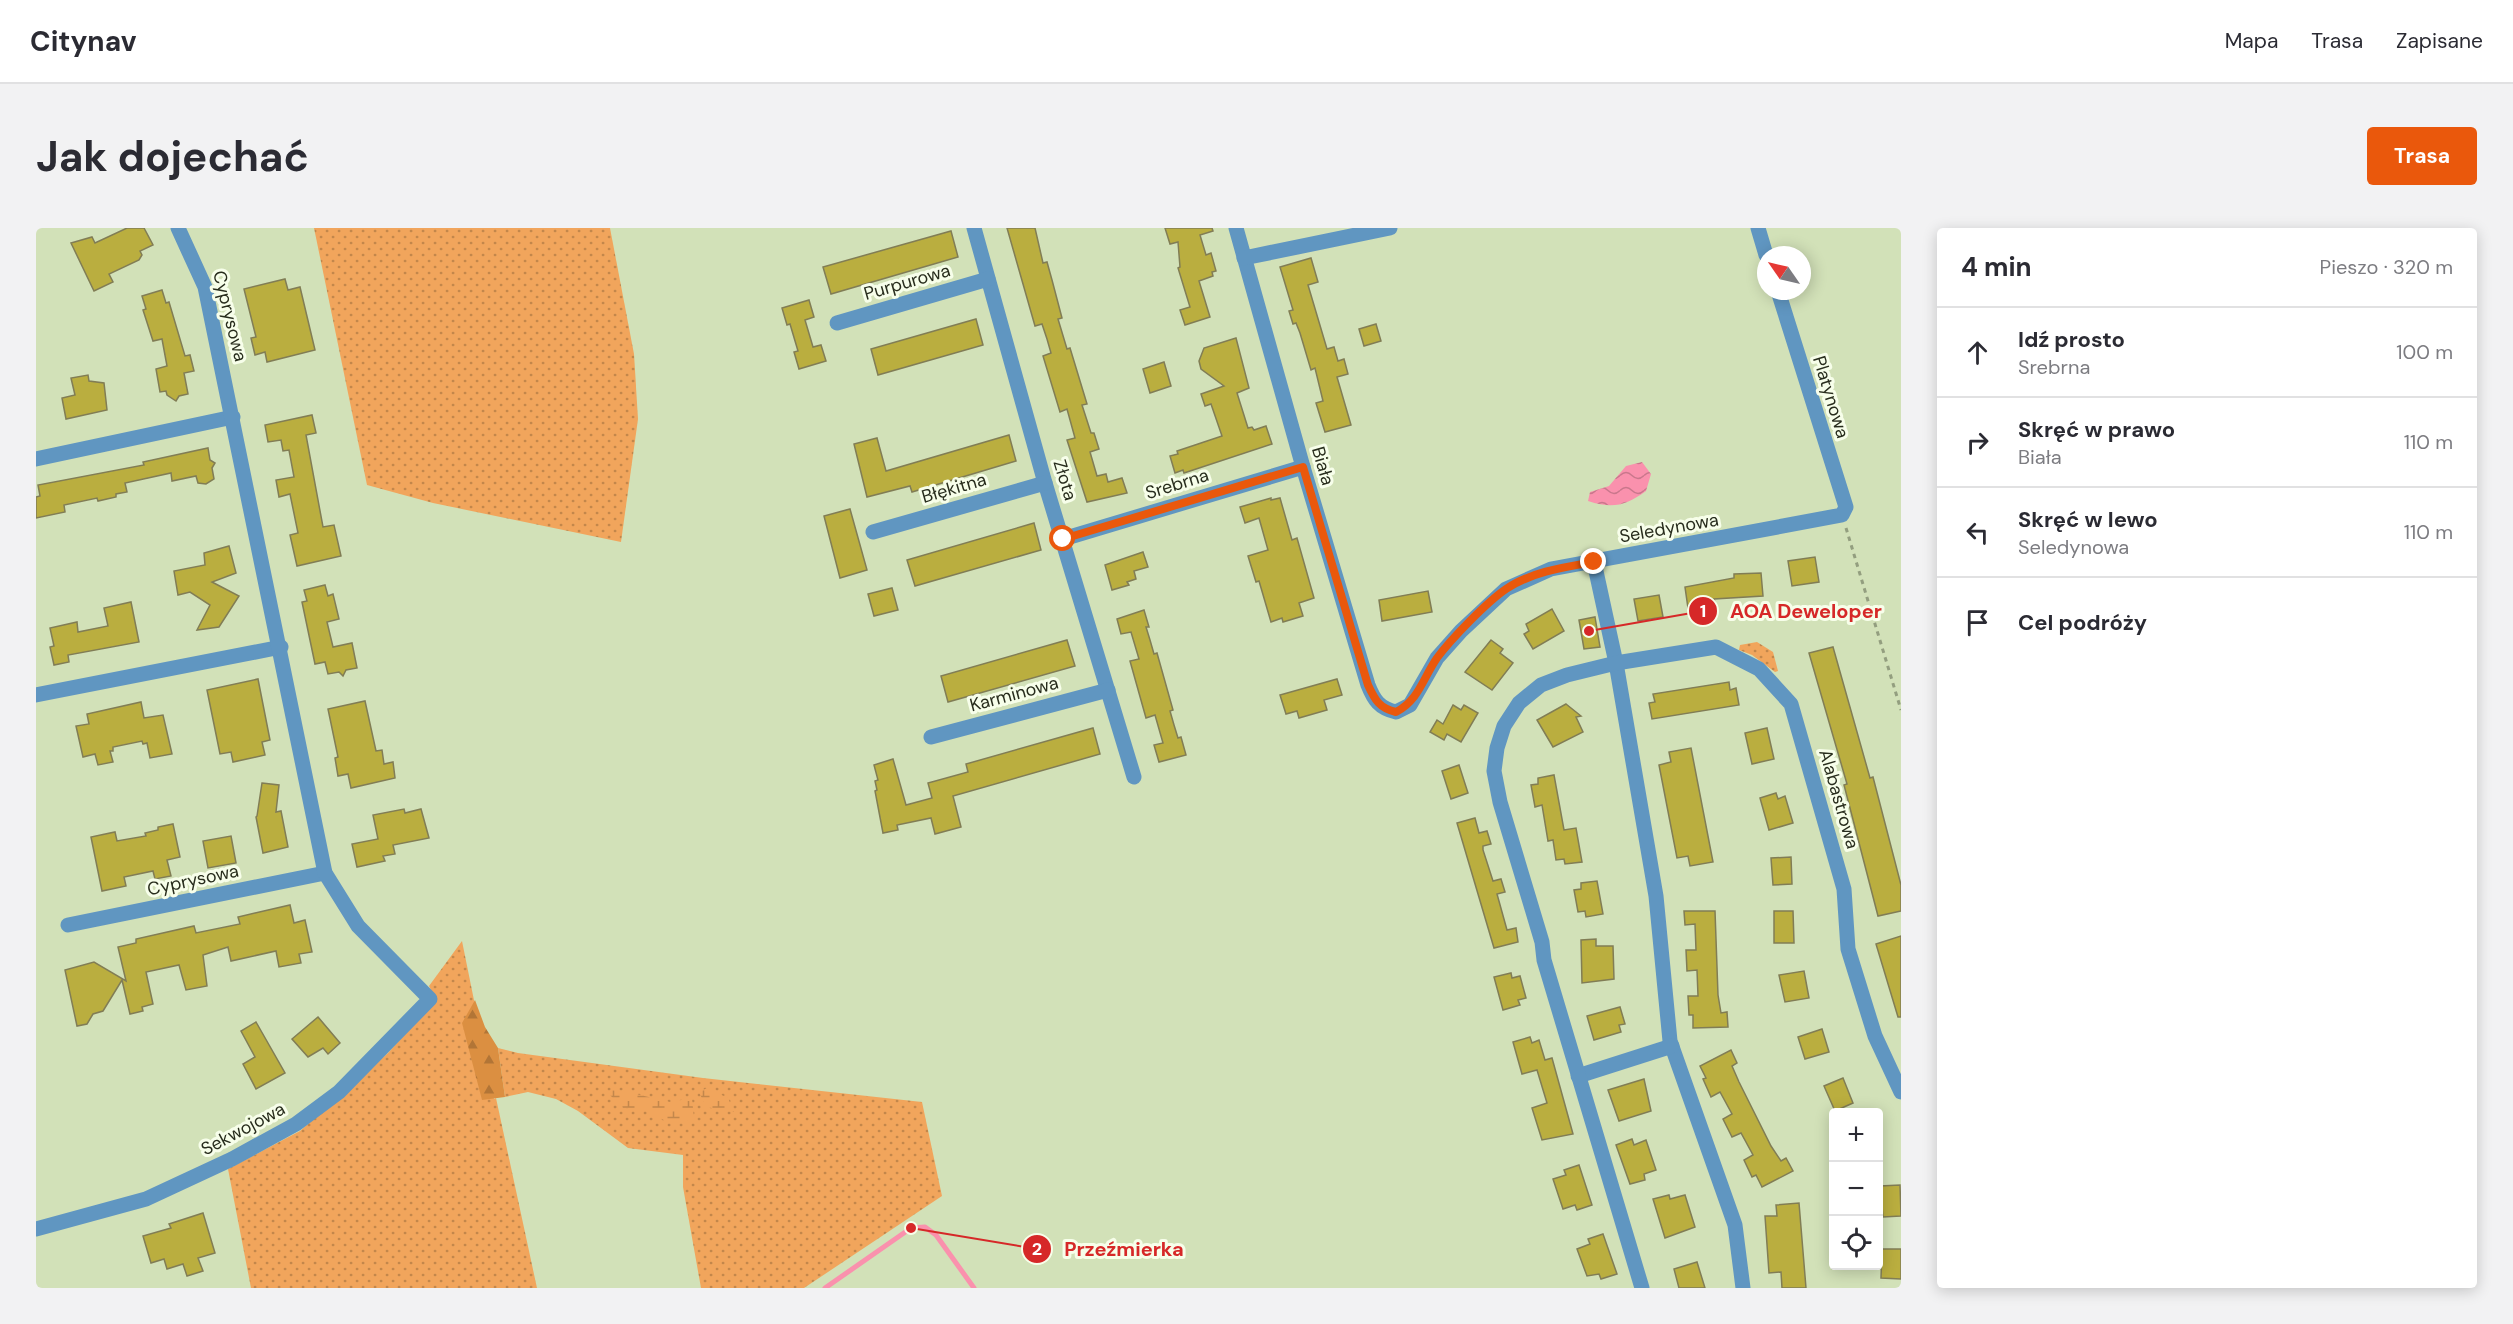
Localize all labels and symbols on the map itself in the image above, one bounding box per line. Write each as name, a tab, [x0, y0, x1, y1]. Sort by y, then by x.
north arrow	[1757, 246, 1811, 300]
street label: Purpurowa	[861, 258, 953, 306]
street label: Cyprysowa	[207, 268, 253, 364]
street label: Platynowa	[1807, 353, 1855, 441]
street label: Biała	[1306, 444, 1340, 488]
street label: Złota	[1047, 457, 1083, 503]
street label: Srebrna	[1142, 463, 1212, 505]
street label: Błękitna	[919, 467, 989, 509]
street label: Seledynowa	[1618, 507, 1720, 549]
route start	[1049, 525, 1075, 551]
route end	[1580, 548, 1606, 574]
callout: AOA Deweloper	[1688, 592, 1894, 630]
text: AOA Deweloper	[1730, 598, 1882, 624]
text: 1	[1700, 599, 1706, 623]
street label: Karminowa	[967, 671, 1061, 717]
street label: Alabastrowa	[1813, 746, 1865, 852]
street label: Cyprysowa	[145, 859, 241, 901]
street label: Sekwojowa	[197, 1097, 289, 1161]
callout: Przeźmierka	[1022, 1230, 1196, 1268]
text: Przeźmierka	[1064, 1236, 1184, 1262]
text: 2	[1032, 1237, 1042, 1261]

